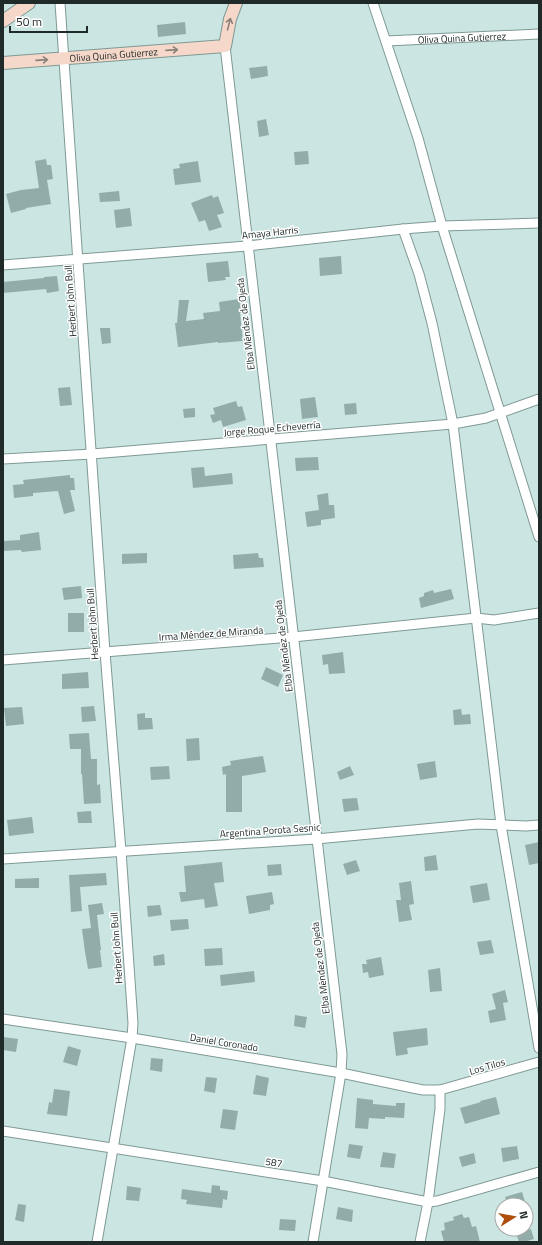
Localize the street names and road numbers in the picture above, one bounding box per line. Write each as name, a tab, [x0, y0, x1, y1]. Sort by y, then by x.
street label: Oliva Quina Gutierrez	[417, 28, 507, 48]
street label: Oliva Quina Gutierrez	[69, 44, 159, 66]
street label: Amaya Harris	[241, 222, 299, 243]
street label: Herbert John Bull	[61, 265, 80, 337]
street label: Elba Méndez de Ojeda	[232, 277, 259, 371]
street label: Jorge Roque Echeverría	[223, 417, 321, 440]
street label: Herbert John Bull	[83, 588, 102, 660]
street label: Elba Méndez de Ojeda	[270, 599, 297, 693]
street label: Irma Méndez de Miranda	[158, 622, 264, 645]
street label: Argentina Porota Sesnic	[219, 820, 321, 841]
street label: Herbert John Bull	[107, 912, 126, 984]
street label: Elba Méndez de Ojeda	[307, 921, 334, 1015]
street label: Daniel Coronado	[189, 1030, 259, 1055]
street label: Los Tilos	[467, 1054, 507, 1079]
street label: 587	[264, 1154, 283, 1171]

